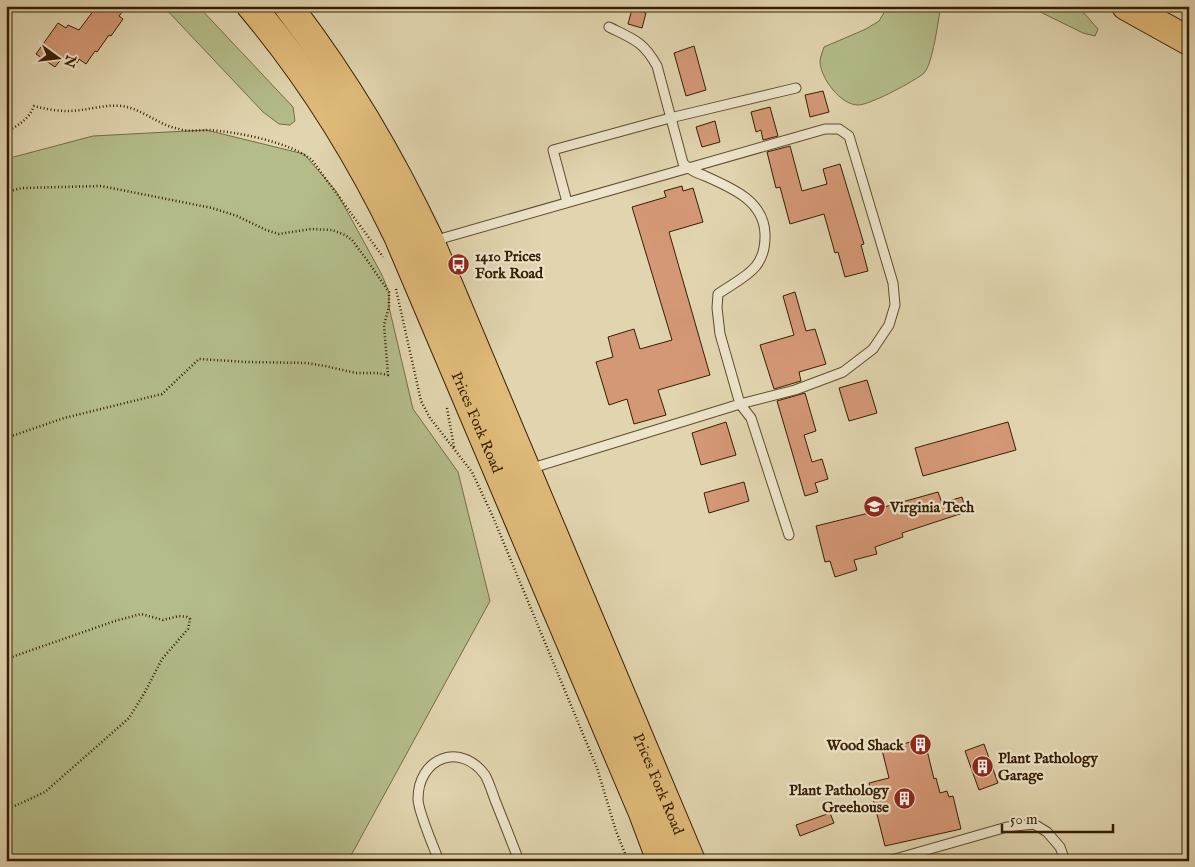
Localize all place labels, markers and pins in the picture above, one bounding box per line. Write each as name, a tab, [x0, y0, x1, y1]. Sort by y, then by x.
place label: 1410 Prices Fork Road	[475, 247, 544, 283]
bus stop icon: 1410 Prices Fork Road	[447, 253, 471, 277]
school or university icon: Virginia Tech	[862, 495, 886, 519]
place label: Virginia Tech	[889, 498, 975, 517]
building icon: Wood Shack	[908, 733, 932, 757]
place label: Wood Shack	[825, 736, 905, 755]
place label: Plant Pathology Garage	[998, 749, 1099, 785]
building icon: Plant Pathology Garage	[970, 755, 994, 779]
place label: Plant Pathology Greehouse	[789, 781, 890, 817]
building icon: Plant Pathology Greehouse	[893, 787, 917, 811]

